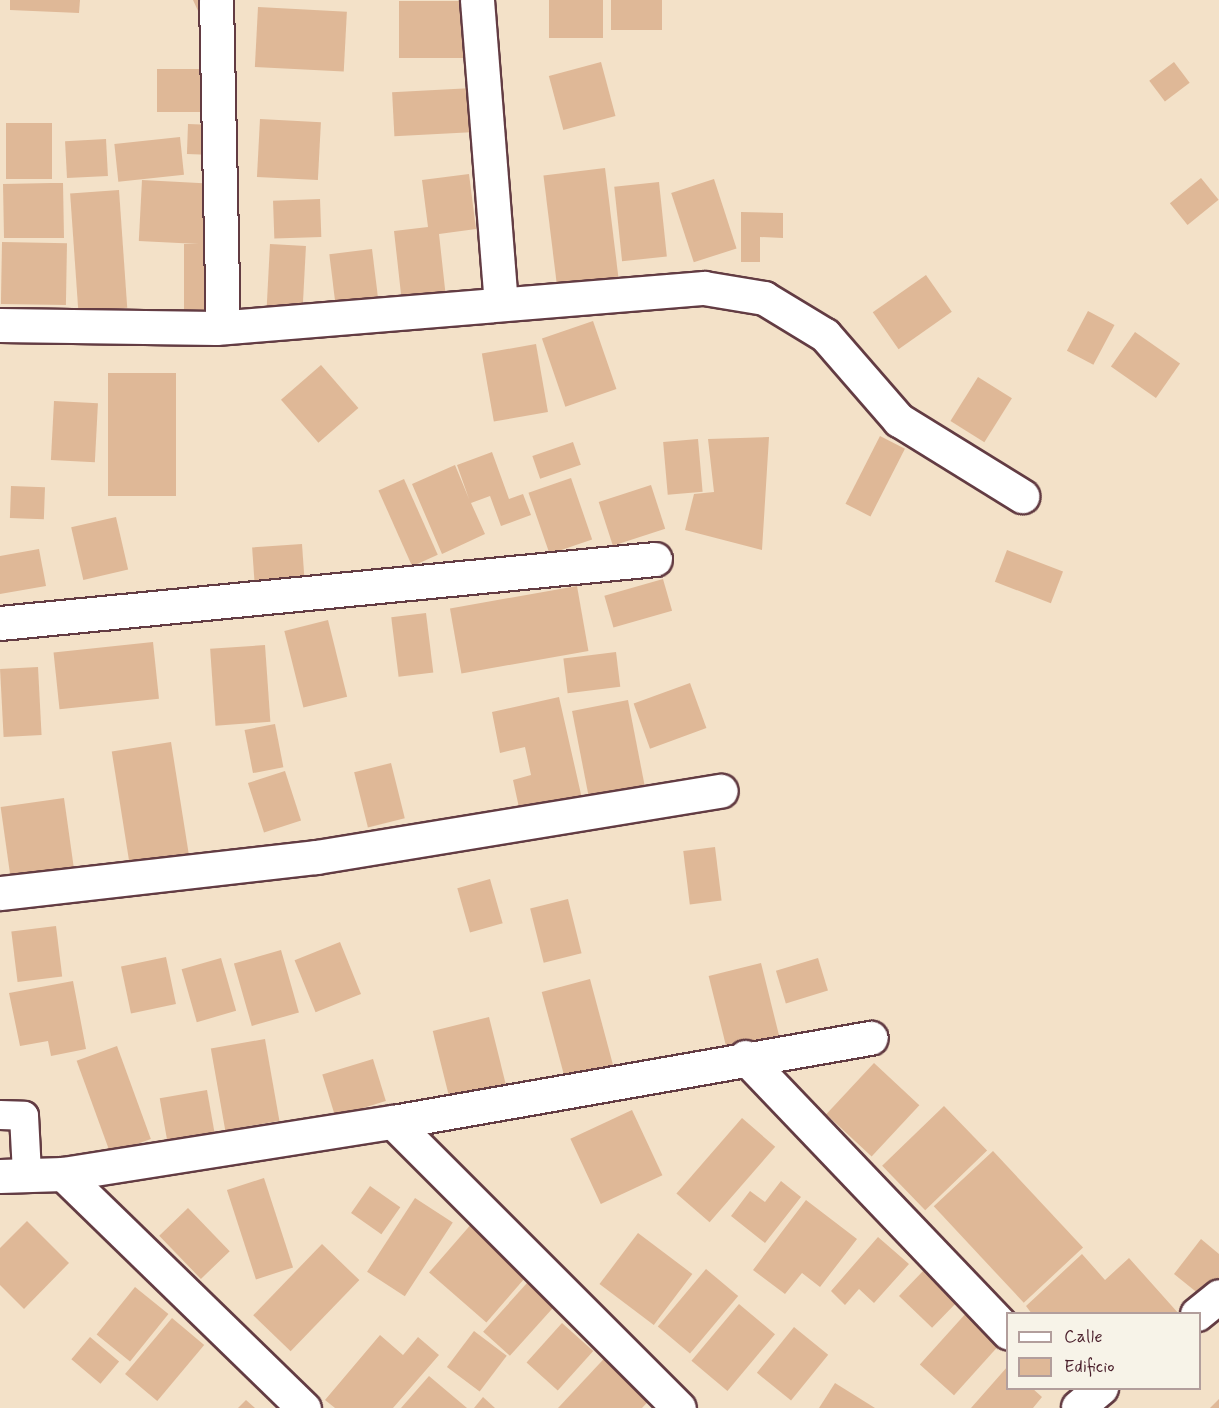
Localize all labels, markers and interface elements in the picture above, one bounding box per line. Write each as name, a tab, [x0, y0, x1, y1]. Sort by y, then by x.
legend	[1006, 1312, 1201, 1390]
text: Calle	[1064, 1325, 1103, 1349]
text: Edificio	[1064, 1355, 1115, 1379]

